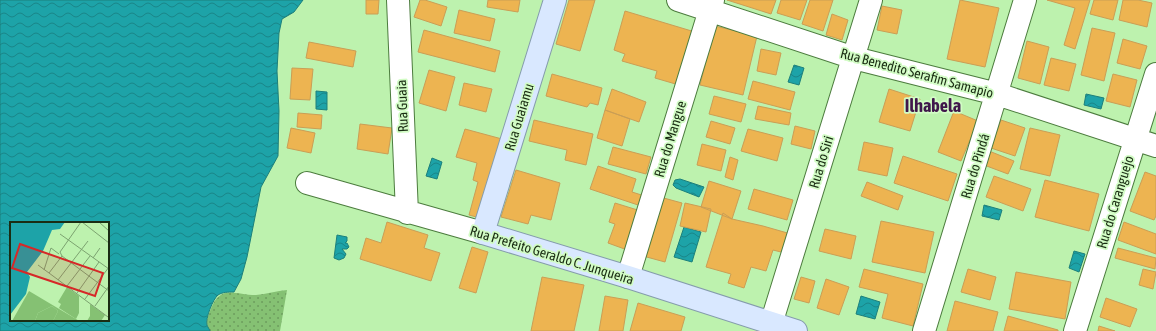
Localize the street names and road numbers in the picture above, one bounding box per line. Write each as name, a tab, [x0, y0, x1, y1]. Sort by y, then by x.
street label: Rua Benedito Serafim Samapio	[839, 45, 995, 101]
street label: Rua Guaia	[393, 79, 411, 133]
street label: Rua Guaiamu	[501, 81, 537, 153]
street label: Rua do Mangue	[651, 99, 689, 179]
street label: Rua do Pindá	[958, 132, 992, 200]
street label: Rua do Siri	[805, 134, 837, 190]
street label: Rua do Caranguejo	[1093, 154, 1137, 250]
street label: Rua Prefeito Geraldo C. Junqueira	[468, 222, 636, 288]

